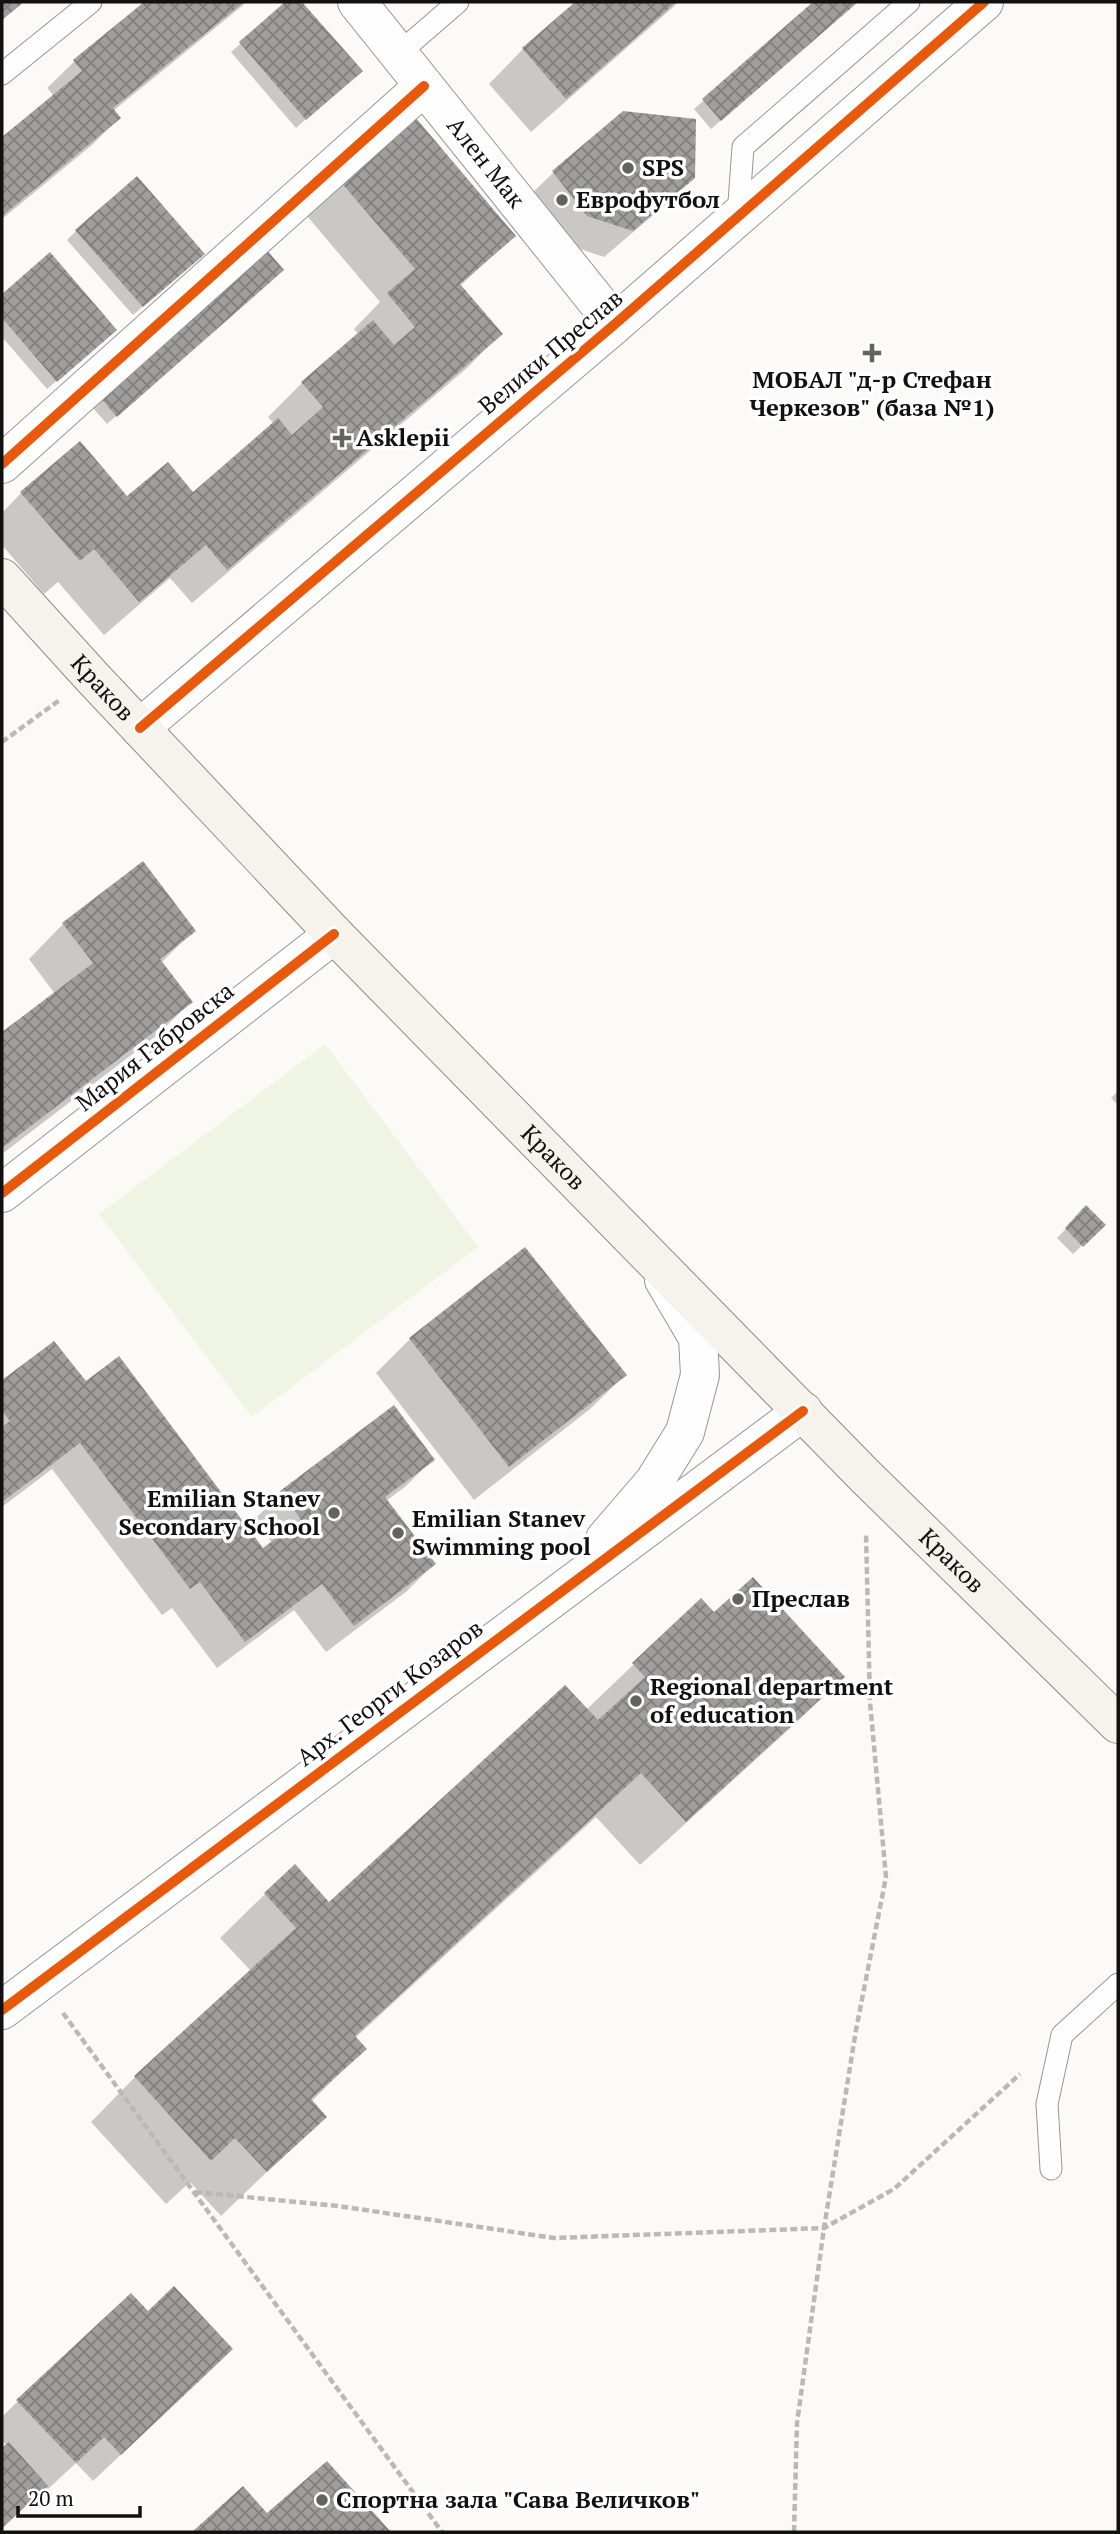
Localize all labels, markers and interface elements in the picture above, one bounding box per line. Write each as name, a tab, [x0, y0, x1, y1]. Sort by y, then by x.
street label: Ален Мак	[440, 110, 533, 214]
place label: SPS	[642, 151, 684, 183]
marker: SPS	[620, 160, 636, 176]
place label: Еврофутбол	[576, 183, 720, 215]
marker: Еврофутбол	[554, 192, 570, 208]
street label: Велики Преслав	[472, 281, 629, 421]
marker: МОБАЛ "д-р Стефан Черкезов" (база №1)	[862, 343, 882, 363]
place label: МОБАЛ "д-р Стефан Черкезов" (база №1)	[749, 363, 995, 423]
place label: Asklepii	[356, 421, 450, 453]
marker: Asklepii	[334, 430, 350, 446]
street label: Краков	[64, 647, 142, 727]
street label: Мария Габровска	[69, 974, 240, 1118]
street label: Краков	[515, 1117, 593, 1197]
place label: Emilian Stanev Secondary School	[118, 1482, 321, 1542]
place label: Emilian Stanev Swimming pool	[412, 1502, 591, 1562]
marker: Emilian Stanev Secondary School	[326, 1505, 342, 1521]
street label: Краков	[913, 1521, 992, 1600]
marker: Emilian Stanev Swimming pool	[390, 1525, 406, 1541]
place label: Преслав	[752, 1582, 850, 1614]
marker: Преслав	[730, 1591, 746, 1607]
street label: Арх. Георги Козаров	[290, 1612, 489, 1773]
place label: Regional department of education	[650, 1670, 894, 1730]
marker: Regional department of education	[628, 1693, 644, 1709]
scale bar	[18, 2474, 140, 2518]
place label: Спортна зала "Сава Величков"	[336, 2483, 700, 2515]
text: 20 m	[28, 2484, 74, 2512]
marker: Спортна зала "Сава Величков"	[314, 2492, 330, 2508]

